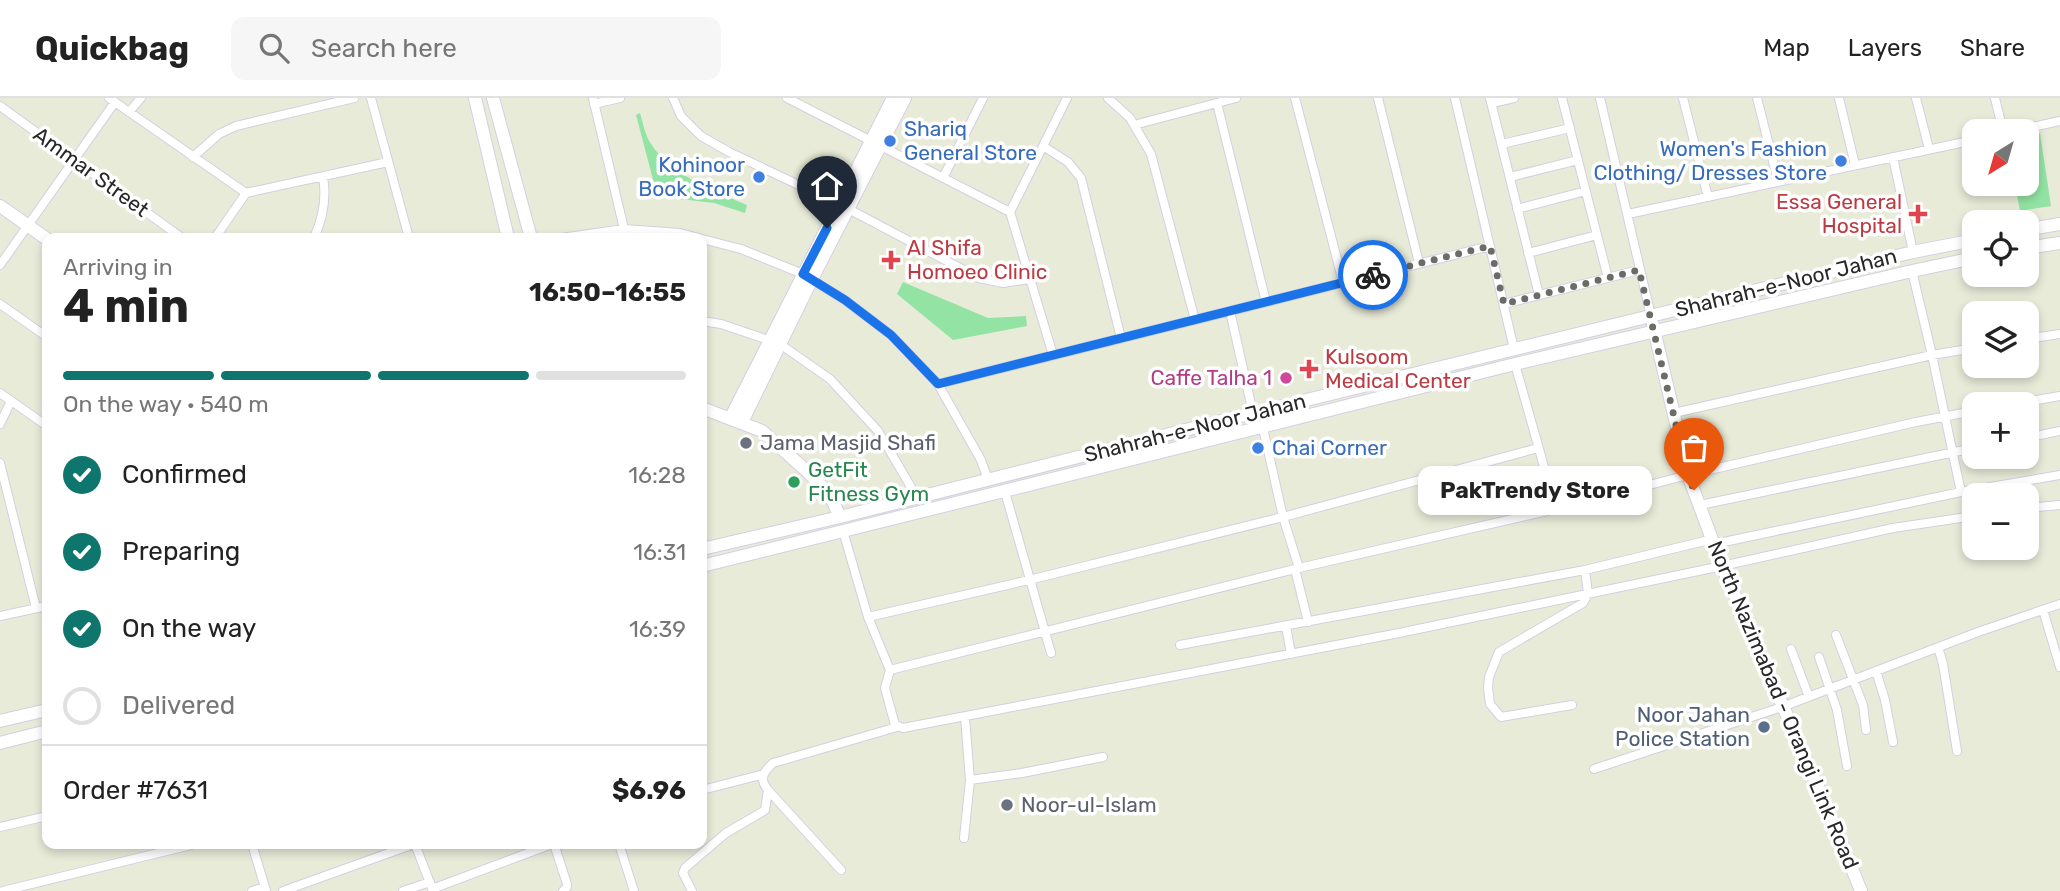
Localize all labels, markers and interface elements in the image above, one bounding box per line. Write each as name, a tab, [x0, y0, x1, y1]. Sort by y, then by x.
search box	[231, 17, 721, 80]
text: Quickbag	[35, 29, 189, 68]
icon: search	[255, 29, 293, 67]
text: Search here	[311, 33, 457, 64]
text: Map	[1763, 34, 1810, 62]
text: Layers	[1848, 34, 1922, 62]
text: Share	[1960, 34, 2025, 62]
place label: Shariq General Store	[904, 116, 1037, 165]
north arrow	[1962, 119, 2039, 196]
map controls	[1962, 119, 2039, 560]
street label: Ammar Street	[29, 121, 154, 222]
marker: Shariq General Store	[882, 133, 898, 149]
place label: Women's Fashion Clothing/ Dresses Store	[1593, 136, 1827, 185]
place label: Kohinoor Book Store	[638, 152, 745, 201]
marker: Women's Fashion Clothing/ Dresses Store	[1833, 153, 1849, 169]
pin	[797, 156, 857, 228]
icon: home	[808, 167, 846, 205]
marker: Kohinoor Book Store	[751, 169, 767, 185]
place label: Essa General Hospital	[1776, 189, 1902, 238]
marker: Essa General Hospital	[1908, 204, 1928, 224]
button: locate	[1962, 210, 2039, 287]
place label: Al Shifa Homoeo Clinic	[907, 235, 1047, 284]
courier	[1338, 240, 1408, 310]
street label: Shahrah-e-Noor Jahan	[1672, 243, 1899, 322]
marker: Al Shifa Homoeo Clinic	[881, 250, 901, 270]
text: Arriving in	[63, 253, 173, 281]
icon: bike	[1354, 256, 1392, 294]
text: 16:50–16:55	[529, 277, 686, 308]
text: 4 min	[63, 279, 189, 334]
button: layers	[1962, 301, 2039, 378]
place label: Kulsoom Medical Center	[1325, 344, 1471, 393]
marker: Kulsoom Medical Center	[1299, 359, 1319, 379]
place label: Caffe Talha 1	[1150, 365, 1272, 390]
marker: Caffe Talha 1	[1278, 370, 1294, 386]
street label: Shahrah-e-Noor Jahan	[1081, 388, 1308, 467]
text: On the way · 540 m	[63, 390, 269, 418]
button: +	[1962, 392, 2039, 469]
pin	[1664, 418, 1724, 490]
icon: bag	[1675, 429, 1713, 467]
place label: Jama Masjid Shafi	[760, 430, 936, 455]
marker: Jama Masjid Shafi	[738, 435, 754, 451]
place label: Chai Corner	[1272, 435, 1387, 460]
marker: Chai Corner	[1250, 440, 1266, 456]
icon: check	[63, 456, 101, 494]
place label: GetFit Fitness Gym	[808, 457, 929, 506]
text: Confirmed	[122, 459, 247, 490]
text: 16:28	[628, 461, 686, 489]
callout: PakTrendy Store	[1418, 466, 1652, 514]
marker: GetFit Fitness Gym	[786, 474, 802, 490]
text: PakTrendy Store	[1440, 476, 1630, 504]
button: −	[1962, 483, 2039, 560]
icon: check	[63, 533, 101, 571]
text: Preparing	[122, 536, 240, 567]
street label: North Nazimabad - Orangi Link Road	[1703, 537, 1864, 873]
text: 16:31	[633, 538, 686, 566]
icon: check	[63, 610, 101, 648]
text: On the way	[122, 613, 256, 644]
text: 16:39	[629, 615, 686, 643]
text: Delivered	[122, 690, 235, 721]
place label: Noor Jahan Police Station	[1615, 702, 1750, 751]
marker: Noor Jahan Police Station	[1756, 719, 1772, 735]
text: Order #7631	[63, 775, 208, 806]
text: $6.96	[612, 775, 686, 806]
place label: Noor-ul-Islam	[1021, 792, 1157, 817]
marker: Noor-ul-Islam	[999, 797, 1015, 813]

